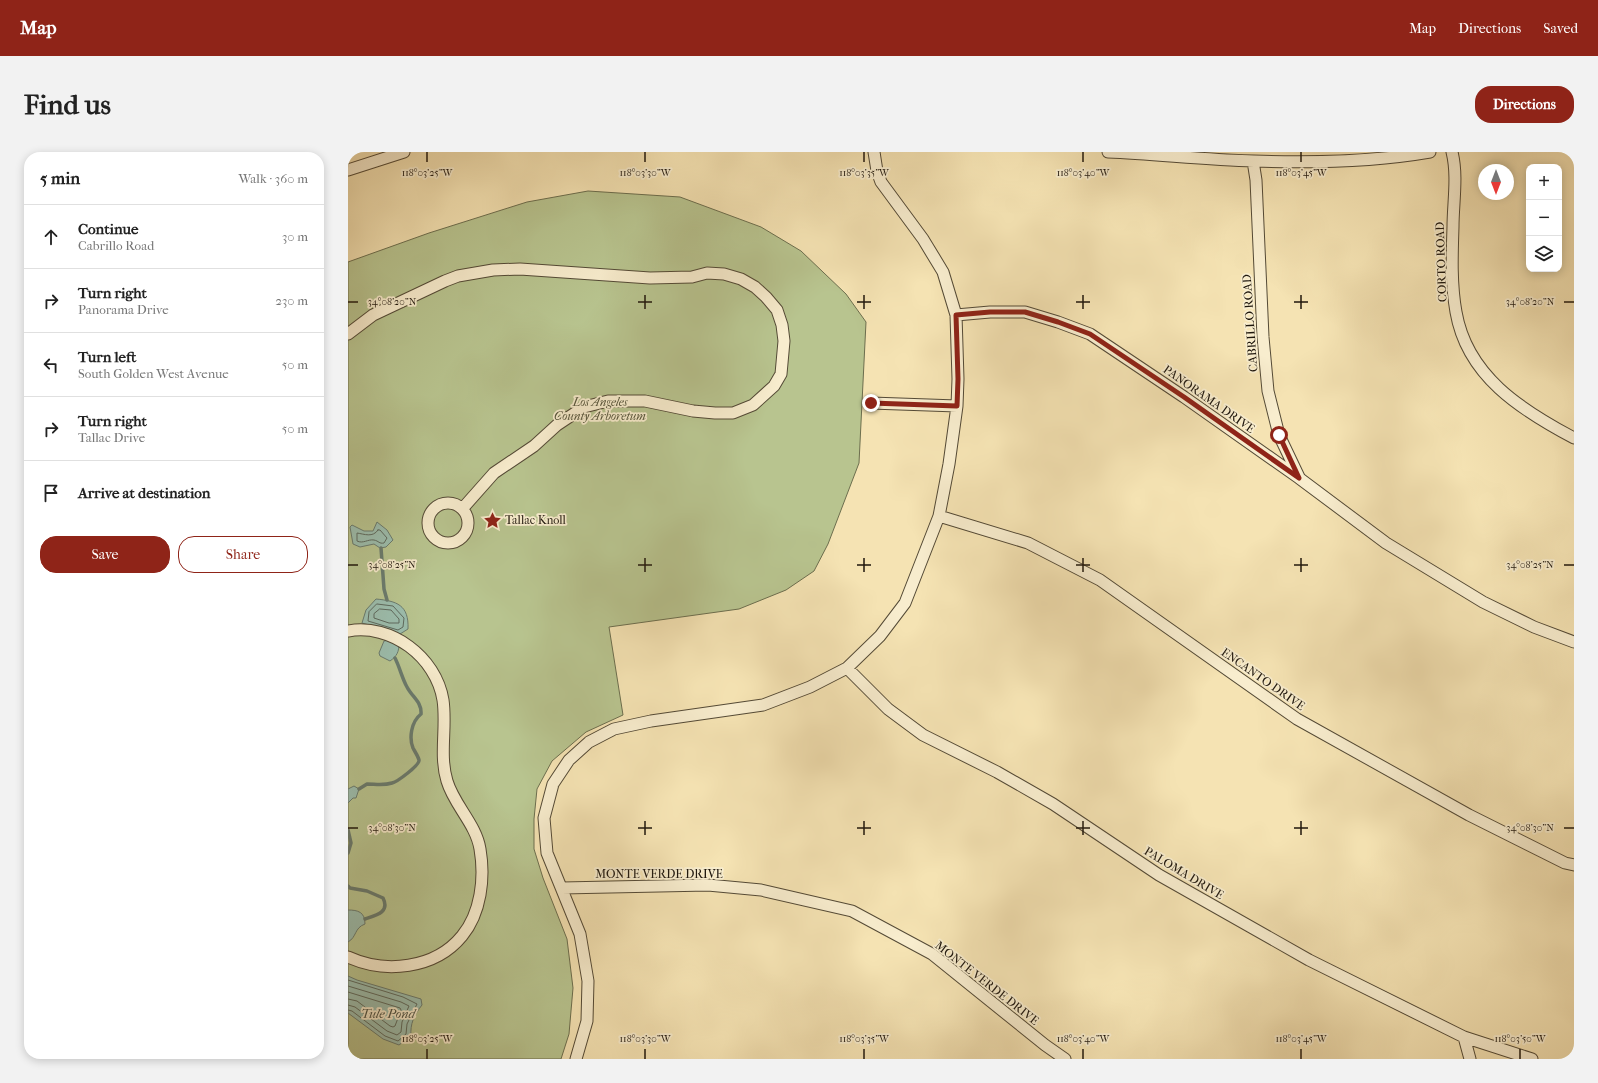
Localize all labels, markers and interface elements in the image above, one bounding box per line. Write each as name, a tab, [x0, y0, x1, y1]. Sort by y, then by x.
text: Map	[20, 17, 56, 39]
text: Map	[1409, 20, 1436, 37]
text: Directions	[1458, 20, 1521, 37]
text: Saved	[1543, 20, 1578, 37]
button: Directions	[1475, 86, 1574, 123]
text: Find us	[24, 88, 111, 121]
north arrow	[1478, 164, 1514, 200]
map controls	[1526, 164, 1562, 272]
button: +	[1526, 164, 1562, 200]
text: 118°03'25"W	[402, 167, 454, 179]
text: 118°03'30"W	[620, 167, 672, 179]
text: 118°03'35"W	[839, 167, 890, 179]
text: 118°03'40"W	[1057, 167, 1111, 179]
text: 118°03'45"W	[1275, 167, 1328, 179]
text: 5 min	[40, 168, 80, 188]
text: Walk · 360 m	[238, 171, 308, 186]
button: −	[1526, 200, 1562, 236]
text: Continue	[78, 220, 138, 238]
street label: CORTO ROAD	[1433, 222, 1449, 302]
icon: ahead	[40, 226, 62, 248]
text: 30 m	[282, 229, 308, 244]
button: layers	[1526, 236, 1562, 272]
text: Cabrillo Road	[78, 238, 154, 253]
street label: CABRILLO ROAD	[1240, 274, 1260, 372]
text: Turn right	[78, 284, 147, 302]
icon: right	[40, 290, 62, 312]
text: 230 m	[275, 293, 308, 308]
text: 34°08'20"N	[368, 296, 417, 308]
text: 34°08'20"N	[1506, 296, 1555, 308]
text: Panorama Drive	[78, 302, 169, 317]
text: Turn left	[78, 348, 136, 366]
icon: left	[40, 354, 62, 376]
text: 50 m	[282, 357, 308, 372]
street label: PANORAMA DRIVE	[1161, 362, 1257, 436]
text: South Golden West Avenue	[78, 366, 229, 381]
route end	[862, 394, 880, 412]
park label: Los Angeles County Arboretum	[554, 395, 646, 423]
text: Turn right	[78, 412, 147, 430]
icon: right	[40, 418, 62, 440]
text: 50 m	[282, 421, 308, 436]
route start	[1270, 426, 1288, 444]
text: Tallac Drive	[78, 430, 145, 445]
icon: arrive	[40, 482, 62, 504]
text: Arrive at destination	[78, 484, 210, 502]
place icon: Tallac Knoll	[482, 510, 502, 530]
place label: Tallac Knoll	[505, 513, 567, 527]
button: Save	[40, 536, 170, 573]
button: Share	[178, 536, 308, 573]
text: 34°08'25"N	[368, 559, 416, 571]
text: 34°08'25"N	[1506, 559, 1554, 571]
street label: ENCANTO DRIVE	[1218, 645, 1308, 713]
text: 34°08'30"N	[368, 822, 416, 834]
text: 34°08'30"N	[1506, 822, 1554, 834]
street label: PALOMA DRIVE	[1142, 844, 1226, 902]
street label: MONTE VERDE DRIVE	[595, 867, 723, 881]
street label: MONTE VERDE DRIVE	[932, 938, 1042, 1028]
water label: Tule Pond	[361, 1006, 417, 1021]
text: 118°03'25"W	[402, 1033, 454, 1045]
text: 118°03'30"W	[620, 1033, 672, 1045]
text: 118°03'35"W	[839, 1033, 890, 1045]
text: 118°03'40"W	[1057, 1033, 1111, 1045]
text: 118°03'45"W	[1275, 1033, 1328, 1045]
text: 118°03'50"W	[1494, 1033, 1547, 1045]

